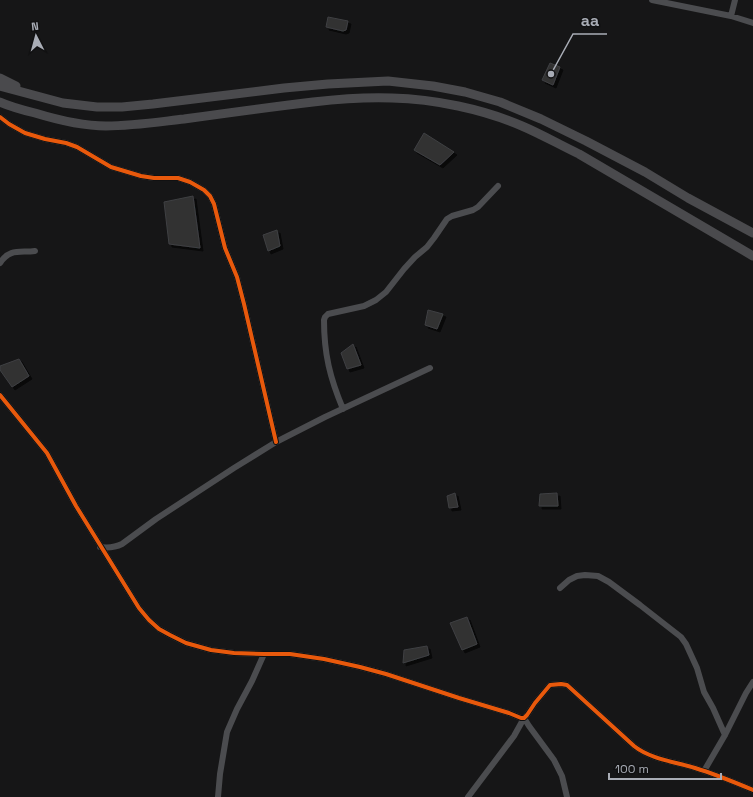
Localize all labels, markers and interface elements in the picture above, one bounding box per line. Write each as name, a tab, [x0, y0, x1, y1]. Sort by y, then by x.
callout: aa	[573, 6, 607, 34]
text: aa	[581, 10, 599, 31]
north arrow	[16, 16, 56, 56]
text: N	[31, 19, 39, 33]
scale bar	[609, 755, 721, 781]
text: 100 m	[615, 761, 649, 777]

